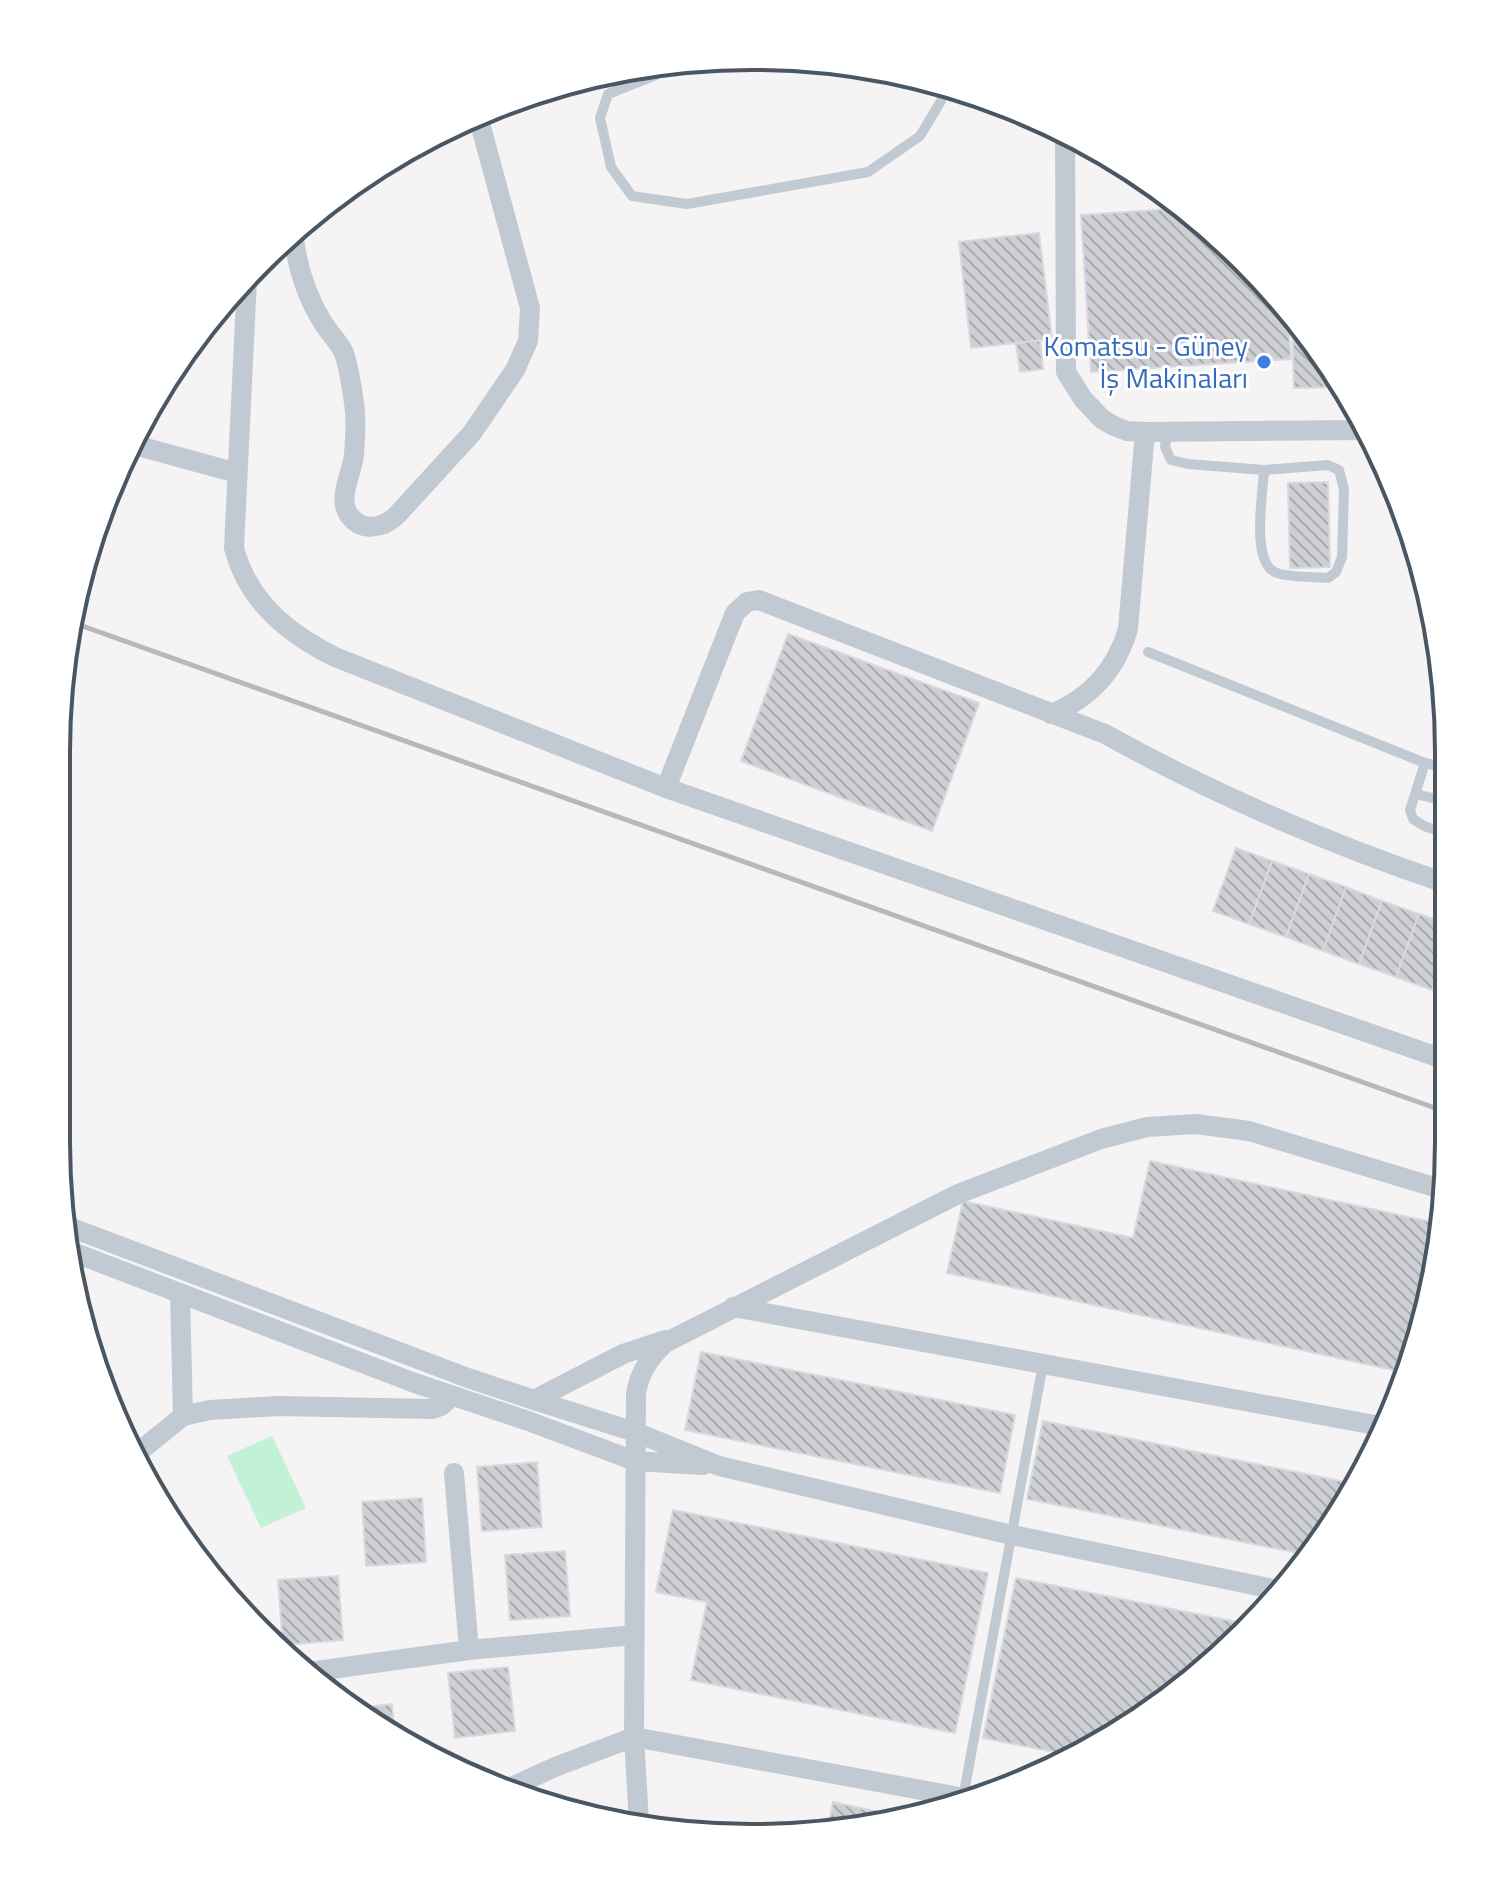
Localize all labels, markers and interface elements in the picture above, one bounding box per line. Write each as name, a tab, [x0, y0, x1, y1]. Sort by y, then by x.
place label: Komatsu - Güney İş Makinaları	[1043, 324, 1248, 399]
marker: Komatsu - Güney İş Makinaları	[1255, 353, 1273, 371]

